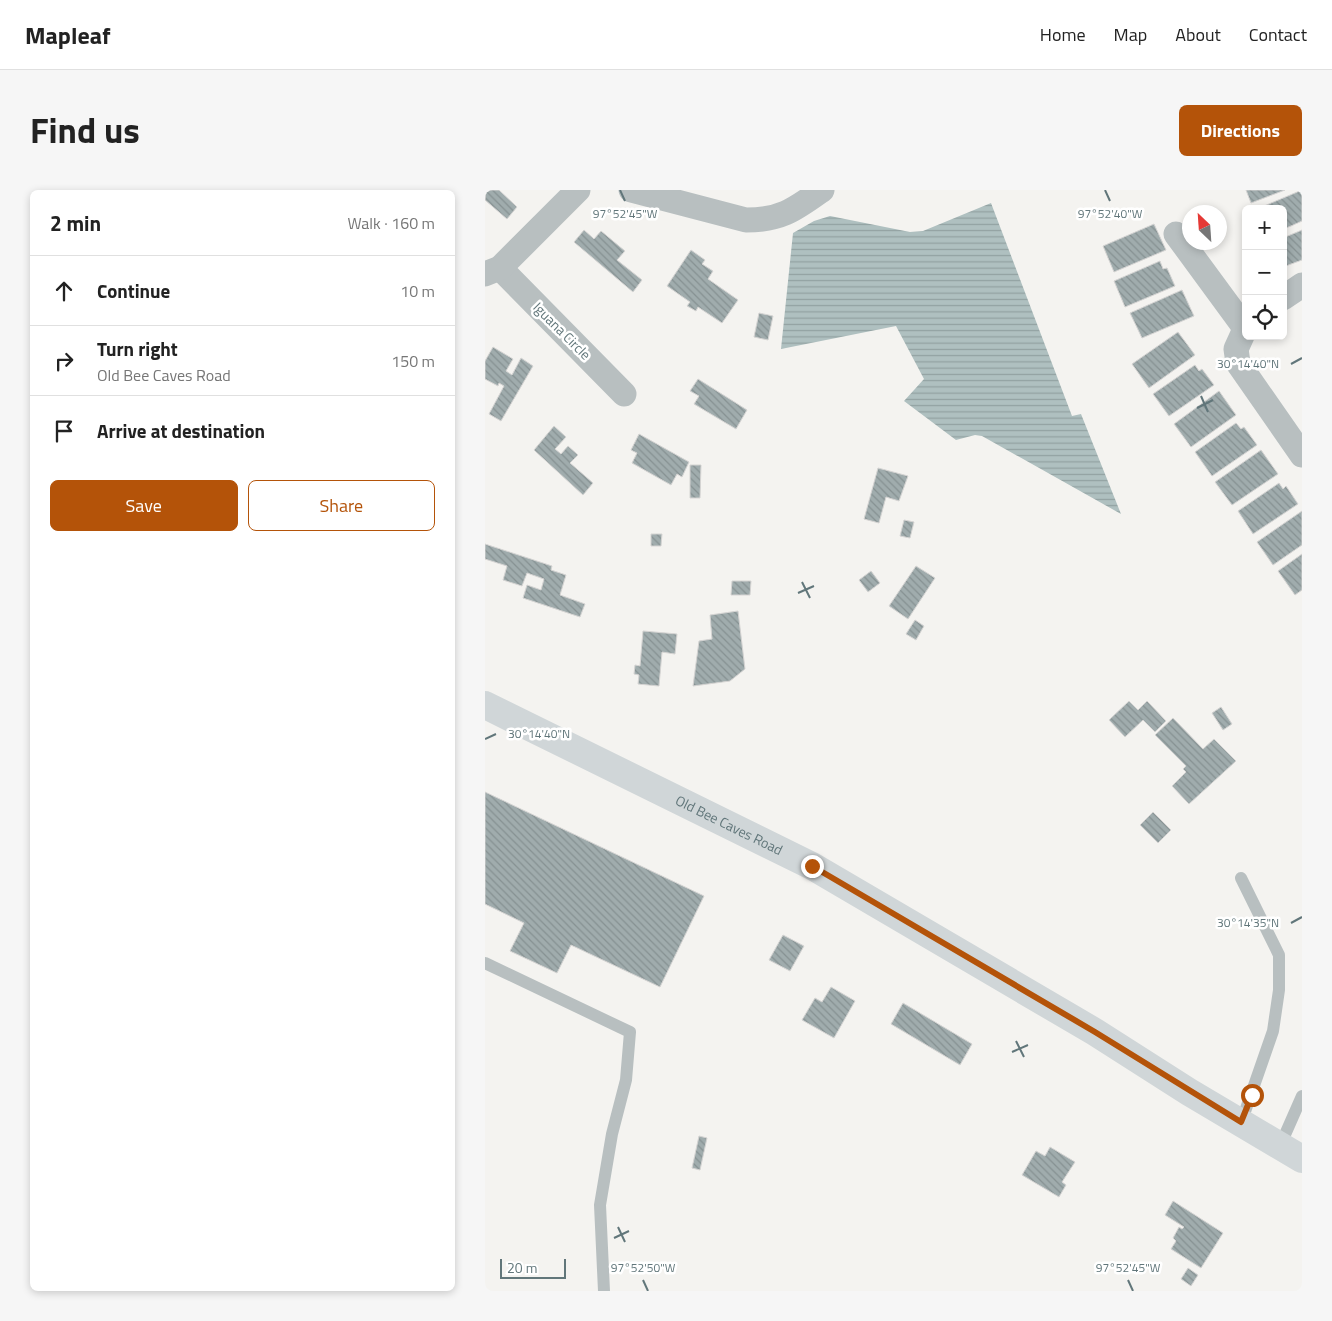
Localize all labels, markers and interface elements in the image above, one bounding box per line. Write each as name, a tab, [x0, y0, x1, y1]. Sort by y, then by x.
text: Mapleaf	[25, 17, 110, 53]
text: Home	[1040, 21, 1086, 48]
text: Map	[1114, 21, 1147, 48]
text: About	[1175, 21, 1221, 48]
text: Contact	[1249, 21, 1307, 48]
text: Find us	[30, 103, 140, 157]
button: Directions	[1179, 105, 1302, 156]
text: 97°52'45"W	[593, 204, 658, 223]
text: 97°52'40"W	[1078, 204, 1143, 223]
north arrow	[1182, 205, 1227, 250]
map controls	[1242, 205, 1287, 340]
button: +	[1242, 205, 1287, 250]
text: 2 min	[50, 207, 101, 239]
text: Walk · 160 m	[347, 211, 435, 235]
button: −	[1242, 250, 1287, 295]
text: Continue	[97, 276, 170, 305]
icon: ahead	[50, 277, 78, 305]
text: 10 m	[400, 279, 435, 303]
button: locate	[1242, 295, 1287, 340]
street label: Iguana Circle	[529, 297, 596, 364]
text: Turn right	[97, 334, 178, 363]
icon: right	[50, 347, 78, 375]
text: 150 m	[391, 349, 435, 373]
text: 30°14'40"N	[1217, 354, 1279, 373]
text: Old Bee Caves Road	[97, 363, 231, 387]
text: Arrive at destination	[97, 416, 265, 445]
icon: arrive	[50, 417, 78, 445]
button: Save	[50, 480, 238, 531]
button: Share	[248, 480, 435, 531]
text: 30°14'40"N	[508, 724, 570, 743]
street label: Old Bee Caves Road	[672, 789, 786, 860]
route end	[801, 855, 824, 878]
text: 30°14'35"N	[1217, 913, 1279, 932]
route start	[1241, 1084, 1264, 1107]
scale bar	[500, 1256, 566, 1279]
text: 20 m	[507, 1257, 537, 1278]
text: 97°52'50"W	[611, 1258, 676, 1277]
text: 97°52'45"W	[1096, 1258, 1161, 1277]

